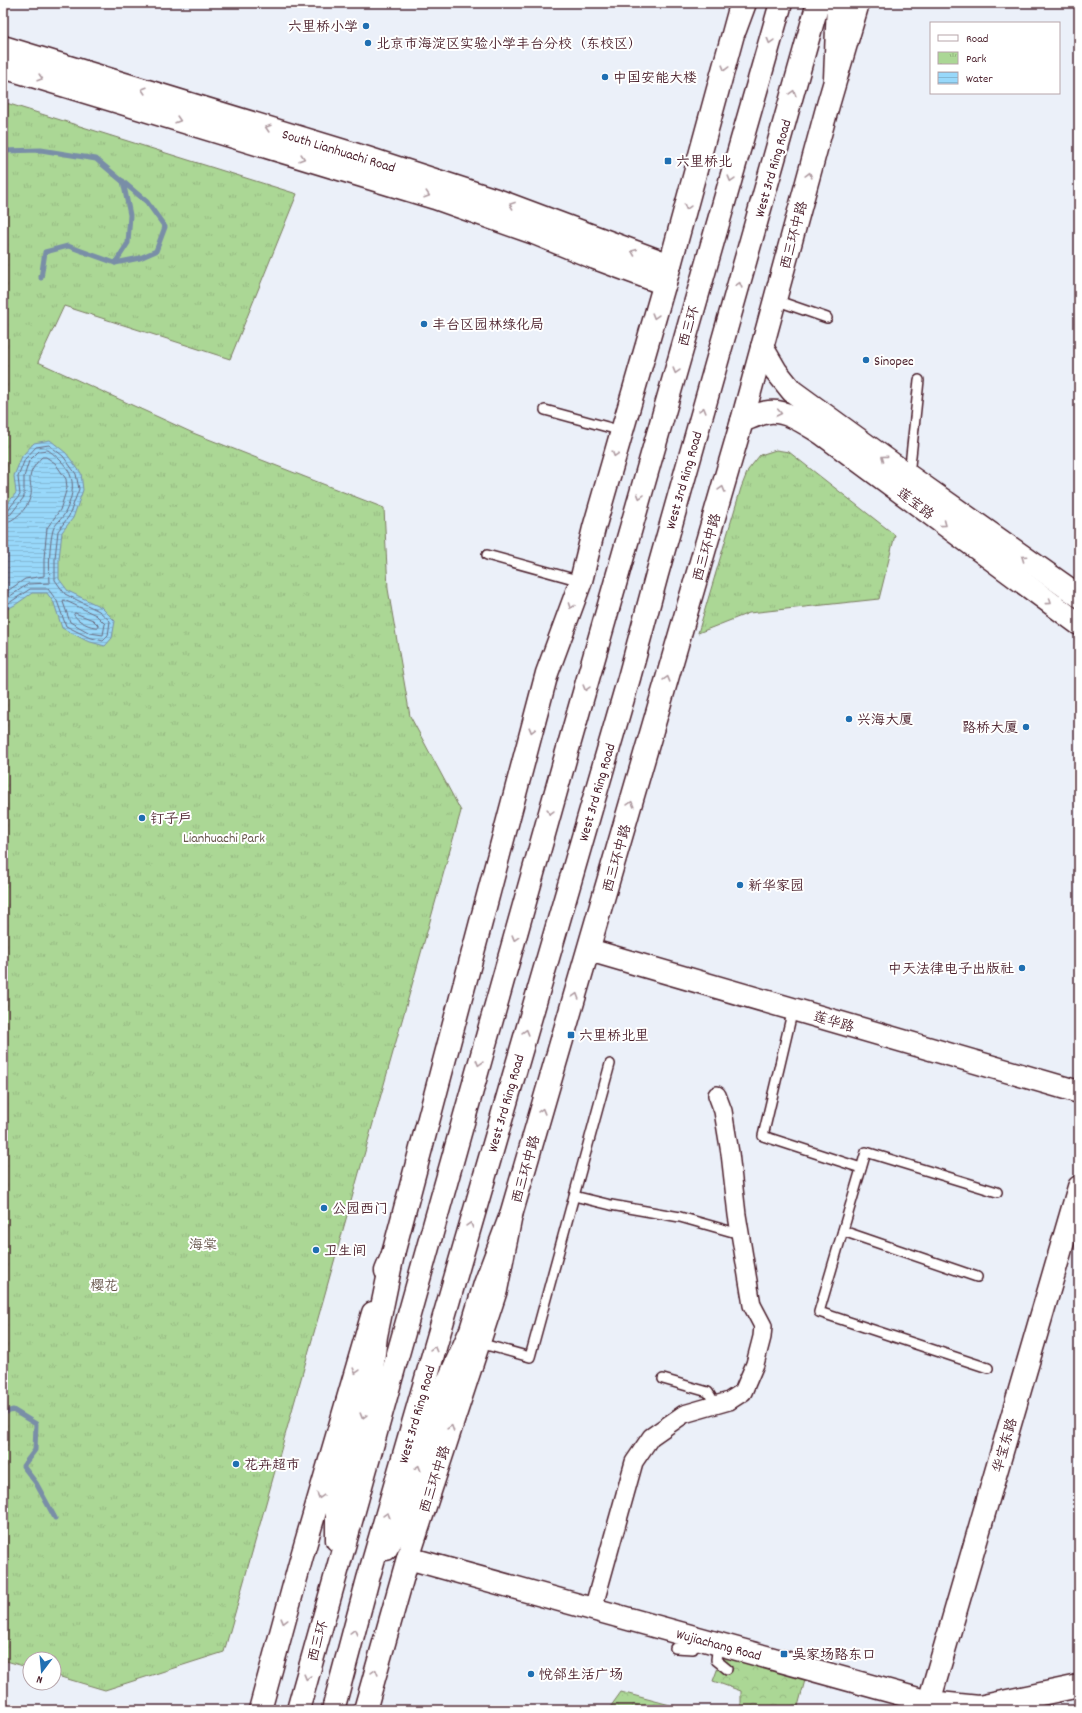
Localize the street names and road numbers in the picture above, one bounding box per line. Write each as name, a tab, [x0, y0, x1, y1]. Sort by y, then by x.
street label: West 3rd Ring Road	[750, 117, 797, 220]
street label: South Lianhuachi Road	[279, 125, 398, 179]
street label: 西三环中路	[776, 199, 814, 272]
street label: 西三环	[675, 304, 705, 349]
street label: West 3rd Ring Road	[661, 429, 708, 532]
street label: 莲宝路	[892, 484, 938, 525]
street label: 西三环中路	[689, 511, 727, 584]
street label: West 3rd Ring Road	[574, 741, 621, 844]
street label: 西三环中路	[599, 822, 637, 895]
street label: 莲华路	[811, 1008, 856, 1038]
street label: West 3rd Ring Road	[483, 1052, 530, 1155]
street label: 西三环中路	[508, 1133, 546, 1206]
street label: West 3rd Ring Road	[394, 1363, 441, 1466]
street label: 华宝东路	[989, 1416, 1023, 1475]
street label: 西三环中路	[416, 1443, 456, 1516]
street label: 西三环	[304, 1619, 334, 1664]
street label: Wujiachang Road	[674, 1625, 763, 1667]

